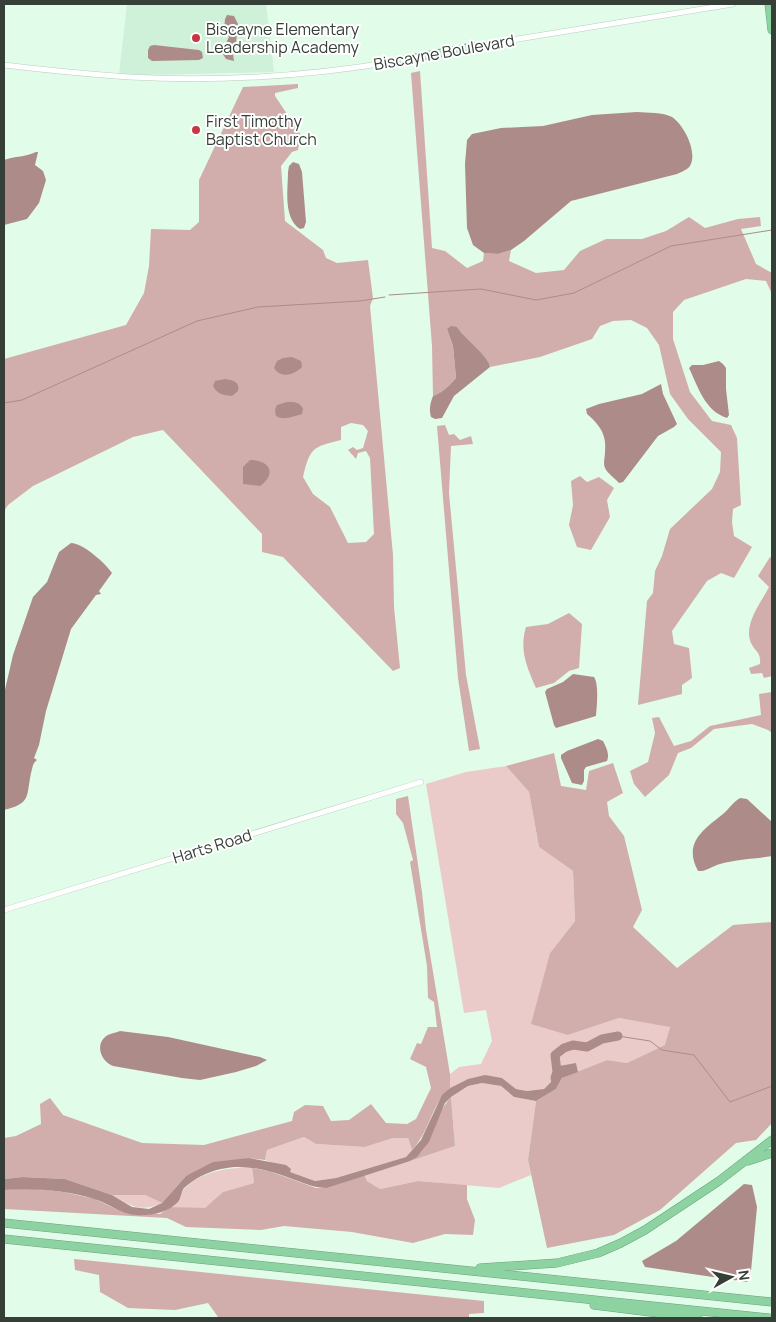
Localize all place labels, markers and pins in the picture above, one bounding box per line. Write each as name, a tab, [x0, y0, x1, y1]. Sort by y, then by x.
place label: Biscayne Elementary Leadership Academy	[206, 18, 360, 58]
marker: Biscayne Elementary Leadership Academy	[190, 32, 202, 44]
place label: First Timothy Baptist Church	[206, 110, 317, 150]
marker: First Timothy Baptist Church	[190, 124, 202, 136]

